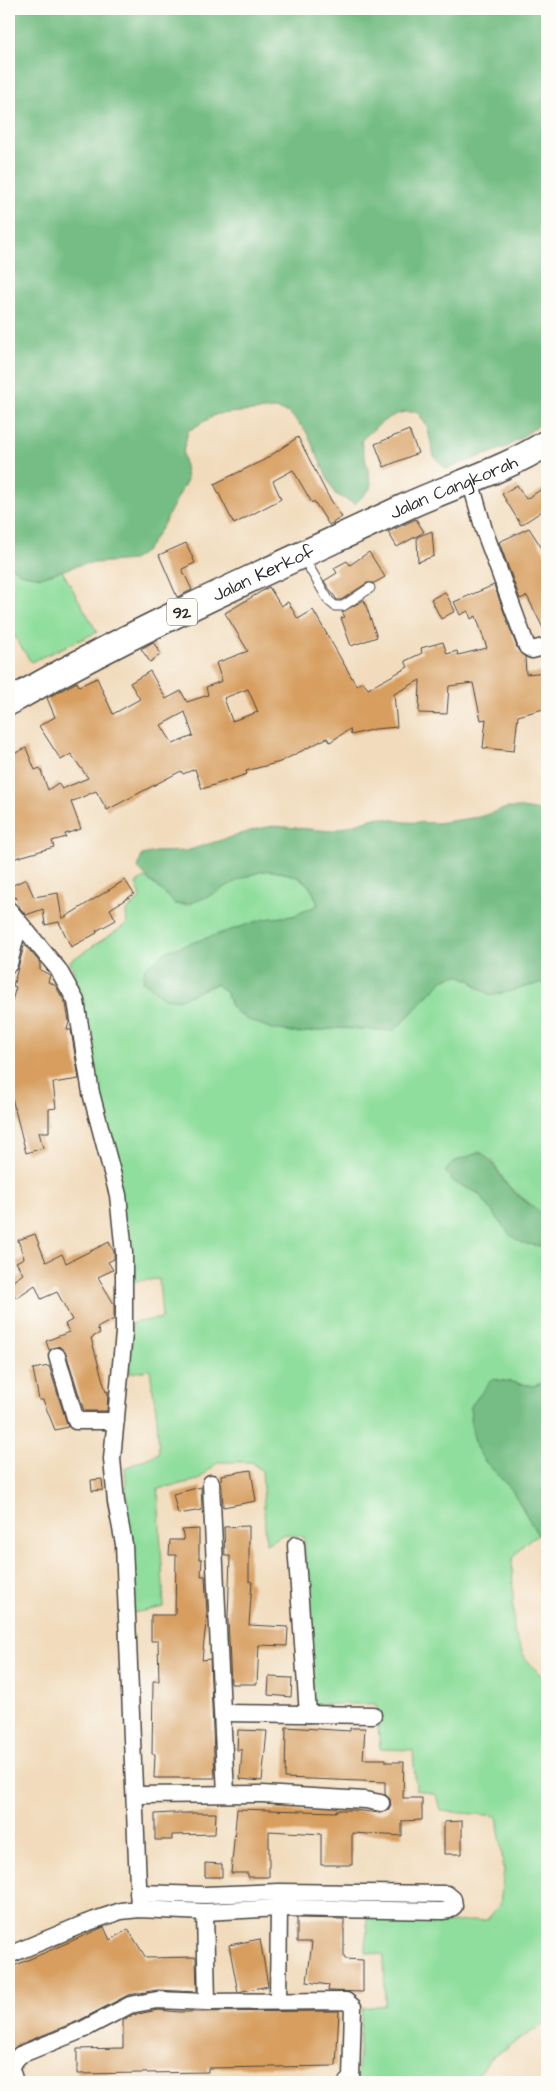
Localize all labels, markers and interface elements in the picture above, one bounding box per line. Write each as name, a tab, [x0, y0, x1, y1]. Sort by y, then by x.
street label: Jalan Cangkorah	[386, 449, 522, 525]
street label: Jalan Kerkof	[208, 539, 318, 608]
road number: 92	[167, 598, 197, 626]

